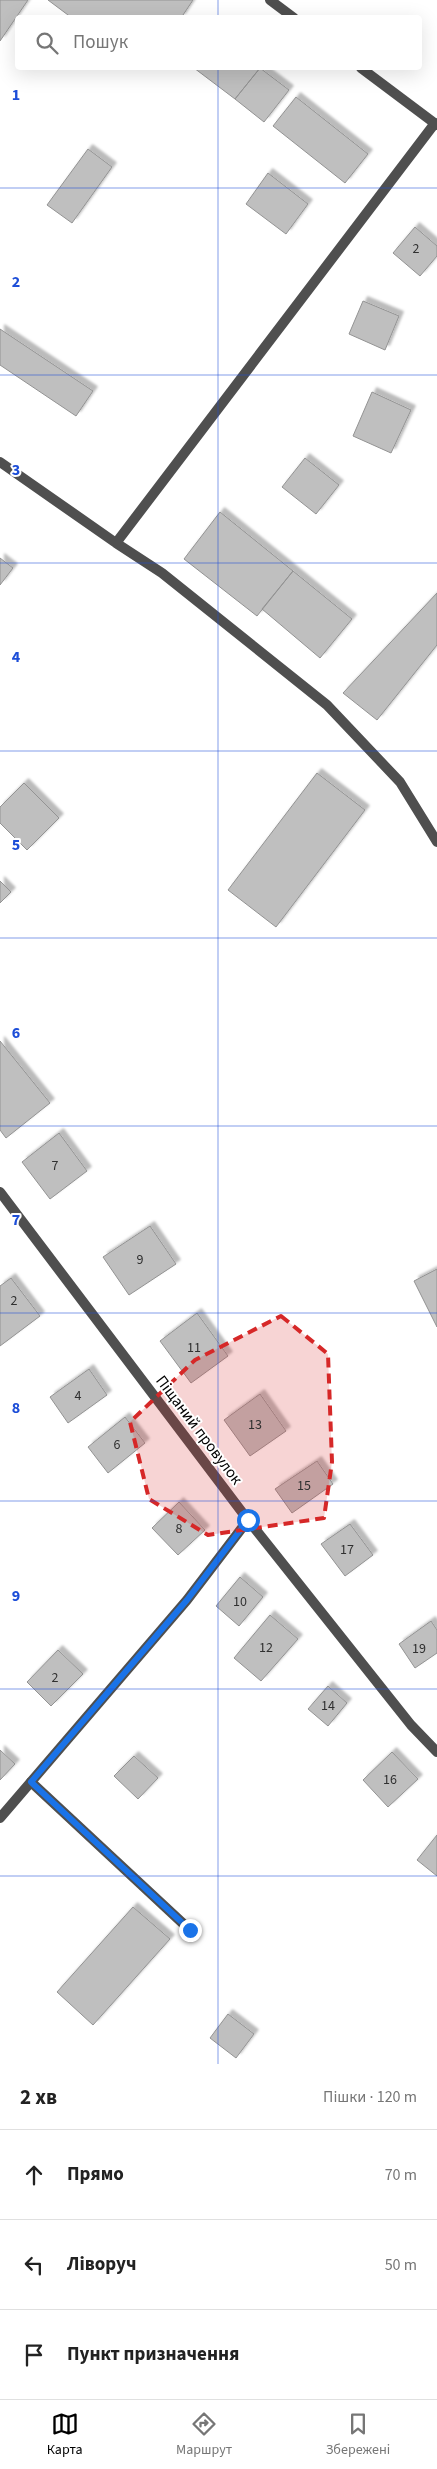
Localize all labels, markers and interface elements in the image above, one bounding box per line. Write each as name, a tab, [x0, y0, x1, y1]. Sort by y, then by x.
search box	[15, 15, 422, 70]
icon: search	[33, 29, 61, 57]
text: Пошук	[73, 29, 128, 56]
text: 1	[12, 84, 20, 106]
house number: 2	[413, 239, 420, 259]
text: 2	[12, 271, 20, 293]
text: 3	[12, 459, 20, 481]
text: 4	[12, 646, 21, 668]
text: 5	[12, 834, 20, 856]
text: 6	[12, 1022, 20, 1044]
house number: 7	[52, 1156, 59, 1176]
text: 7	[12, 1209, 20, 1231]
house number: 9	[137, 1250, 144, 1270]
house number: 2	[11, 1291, 18, 1311]
house number: 11	[187, 1338, 201, 1358]
street label: Піщаний провулок	[151, 1371, 247, 1489]
house number: 4	[75, 1386, 82, 1406]
text: 8	[12, 1397, 20, 1419]
house number: 13	[248, 1415, 262, 1435]
house number: 6	[114, 1435, 121, 1455]
house number: 15	[297, 1476, 311, 1496]
route start	[237, 1509, 260, 1532]
house number: 8	[176, 1519, 183, 1539]
house number: 17	[340, 1540, 354, 1560]
text: 9	[12, 1585, 20, 1607]
house number: 10	[233, 1592, 247, 1612]
house number: 12	[259, 1638, 273, 1658]
house number: 19	[412, 1639, 426, 1659]
house number: 2	[52, 1668, 59, 1688]
house number: 14	[321, 1696, 335, 1716]
house number: 16	[383, 1770, 397, 1790]
route end	[179, 1919, 202, 1942]
text: 2 хв	[20, 2082, 57, 2112]
text: Пішки · 120 m	[323, 2086, 417, 2108]
icon: ahead	[20, 2161, 48, 2189]
text: Прямо	[67, 2161, 124, 2188]
text: 70 m	[385, 2164, 417, 2186]
icon: left	[20, 2251, 48, 2279]
text: Ліворуч	[67, 2251, 136, 2278]
text: 50 m	[385, 2254, 417, 2276]
icon: arrive	[20, 2341, 48, 2369]
text: Пункт призначення	[67, 2341, 239, 2368]
tab: Карта	[47, 2410, 83, 2460]
tab: Маршрут	[176, 2410, 232, 2460]
tab: Збережені	[326, 2410, 390, 2460]

